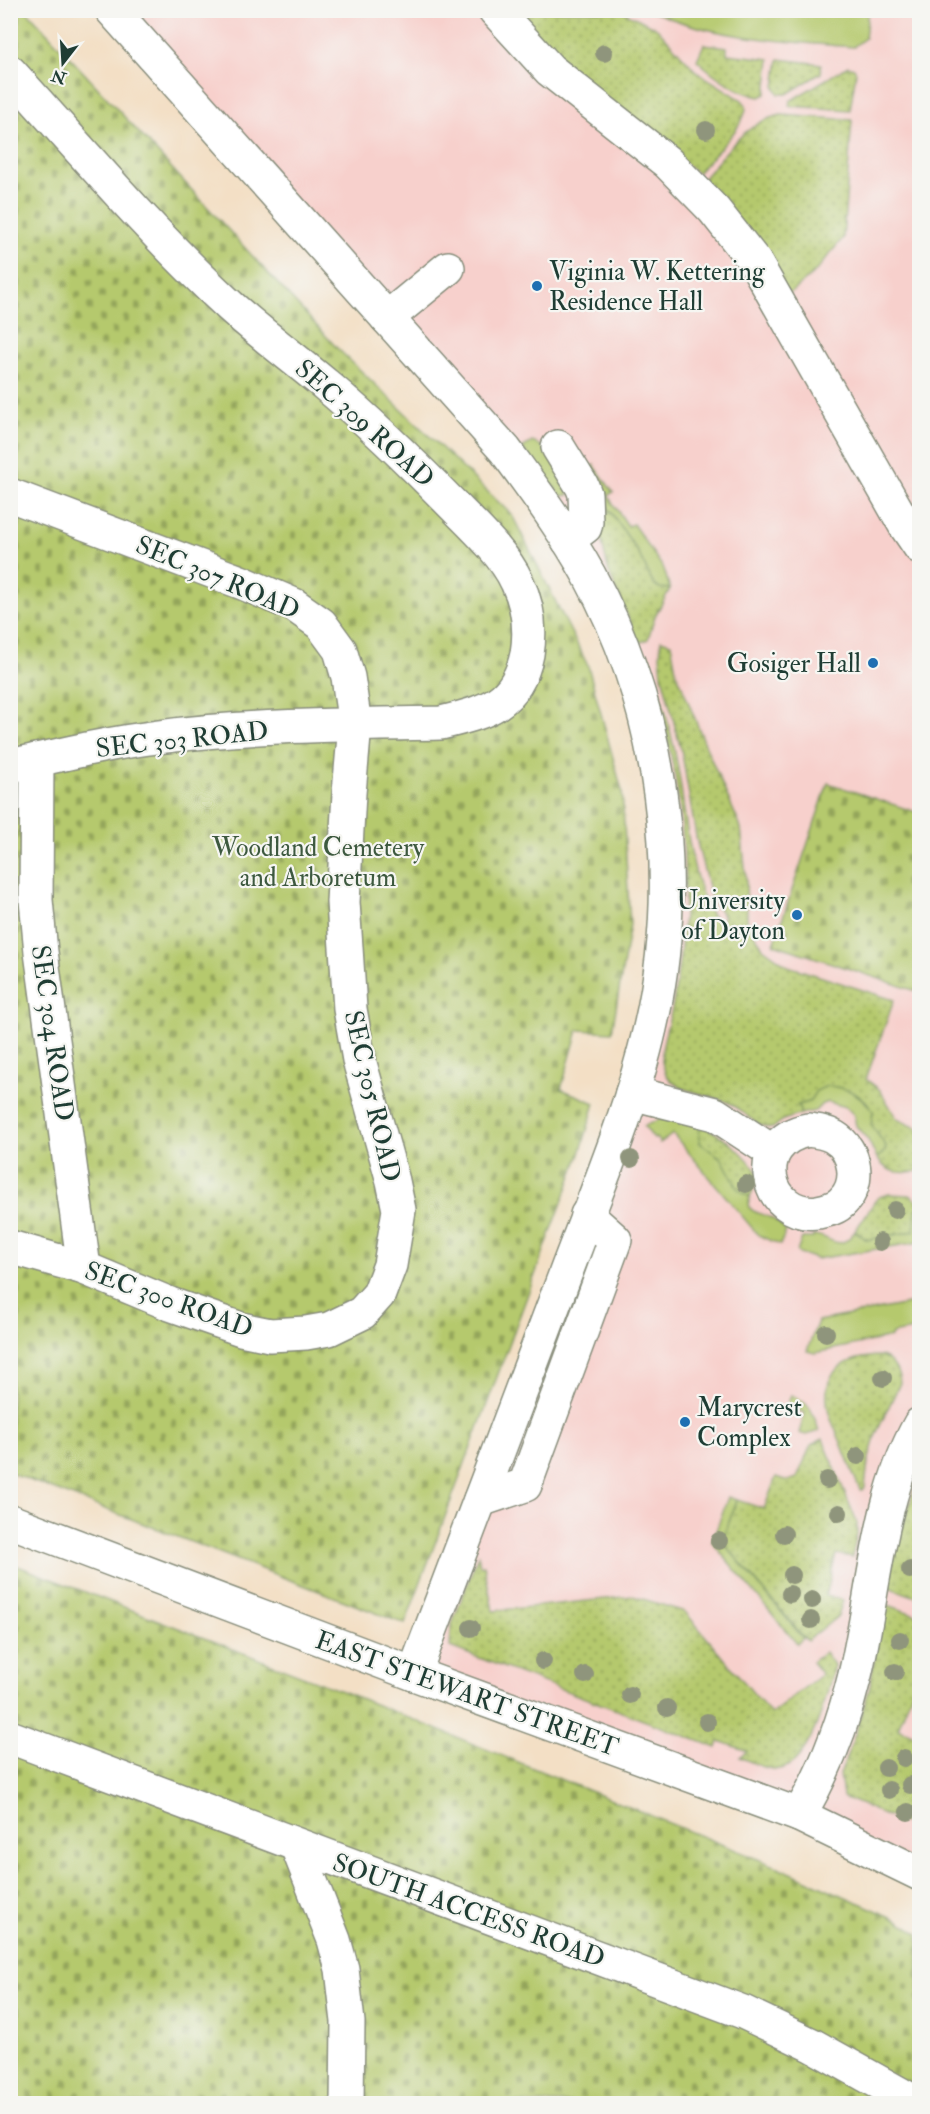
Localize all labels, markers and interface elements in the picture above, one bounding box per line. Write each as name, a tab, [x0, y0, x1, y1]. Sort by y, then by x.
north arrow	[33, 33, 93, 93]
text: N	[48, 65, 70, 88]
place label: Viginia W. Kettering Residence Hall	[549, 256, 766, 318]
marker: Viginia W. Kettering Residence Hall	[530, 279, 544, 293]
street label: SEC 309 ROAD	[288, 353, 441, 495]
street label: SEC 307 ROAD	[131, 529, 304, 627]
place label: Gosiger Hall	[727, 648, 861, 680]
marker: Gosiger Hall	[866, 656, 880, 670]
street label: SEC 303 ROAD	[94, 715, 270, 765]
park label: Woodland Cemetery and Arboretum	[211, 832, 425, 894]
place label: University of Dayton	[677, 885, 786, 947]
marker: University of Dayton	[790, 908, 804, 922]
street label: SEC 304 ROAD	[24, 943, 80, 1123]
street label: SEC 305 ROAD	[337, 1008, 407, 1185]
street label: SEC 300 ROAD	[80, 1255, 257, 1345]
place label: Marycrest Complex	[697, 1392, 802, 1455]
marker: Marycrest Complex	[678, 1415, 692, 1429]
street label: EAST STEWART STREET	[311, 1624, 623, 1764]
street label: SOUTH ACCESS ROAD	[328, 1847, 609, 1975]

